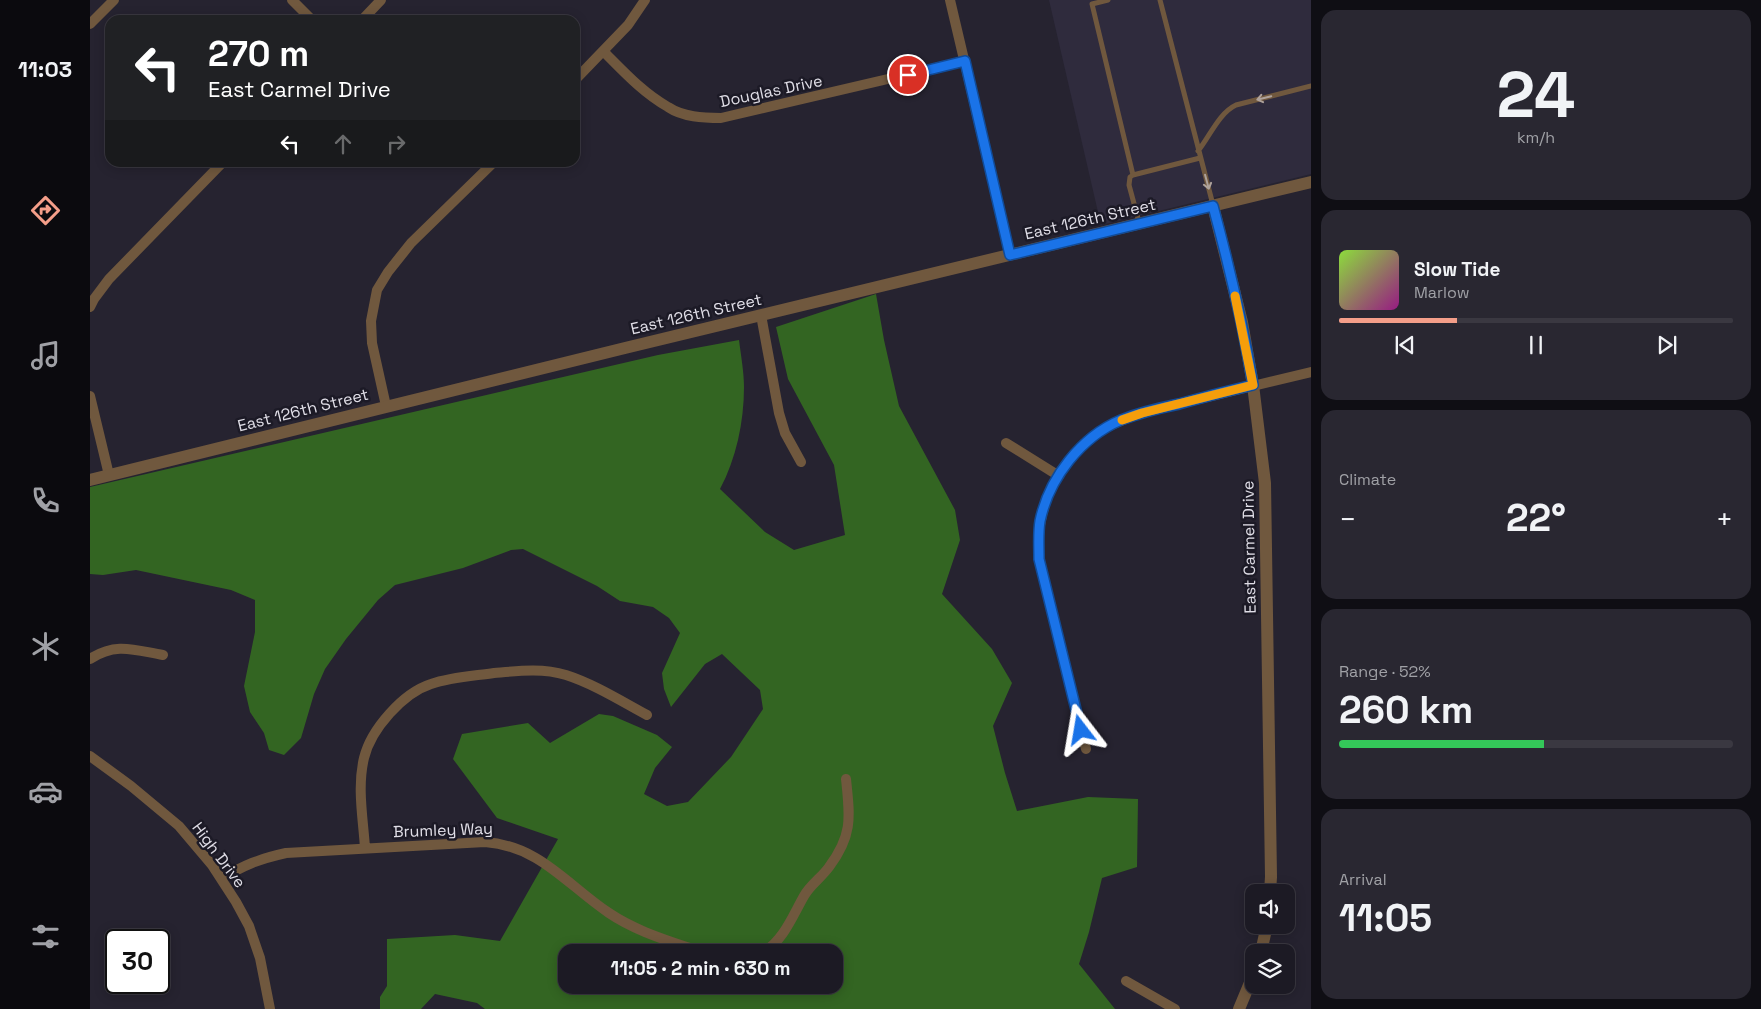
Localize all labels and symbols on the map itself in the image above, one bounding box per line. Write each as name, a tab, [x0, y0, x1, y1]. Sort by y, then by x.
pin	[887, 54, 929, 96]
street label: Douglas Drive	[718, 70, 824, 112]
one-way arrow	[1256, 94, 1272, 103]
one-way arrow	[1202, 174, 1212, 190]
street label: East 126th Street	[1022, 194, 1158, 244]
street label: East 126th Street	[628, 289, 764, 339]
street label: East 126th Street	[235, 384, 371, 436]
street label: East Carmel Drive	[1237, 480, 1261, 614]
position arrow	[1054, 703, 1106, 755]
street label: High Drive	[187, 818, 251, 892]
street label: Brumley Way	[393, 818, 493, 842]
speed limit sign: 30	[105, 929, 170, 994]

